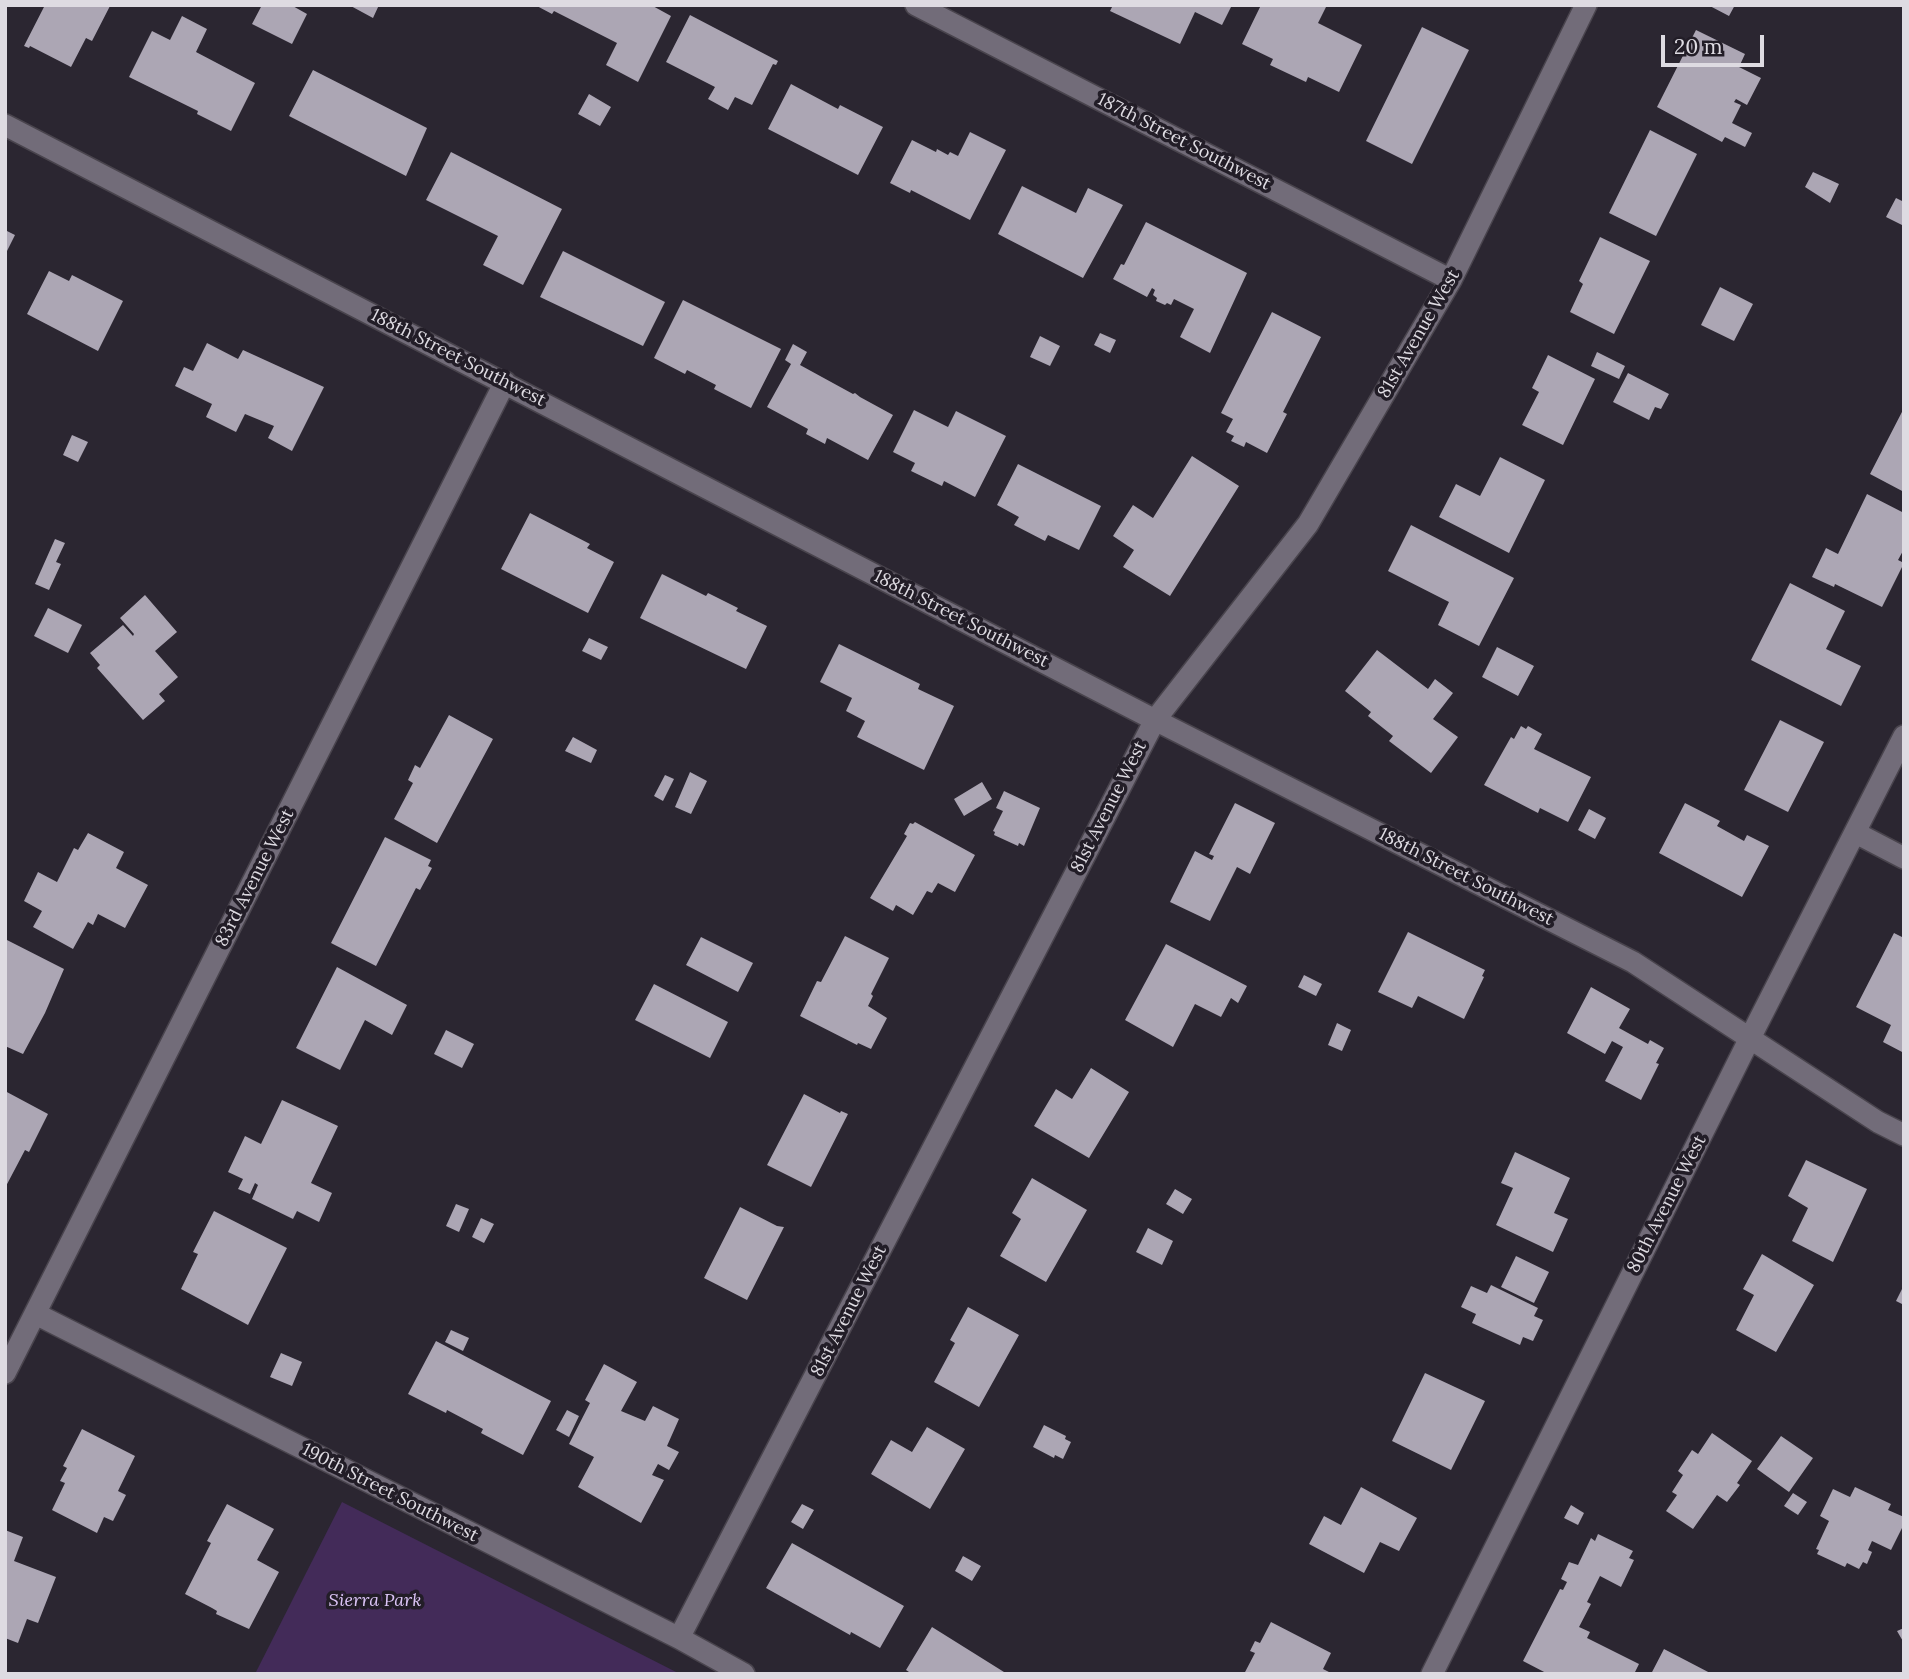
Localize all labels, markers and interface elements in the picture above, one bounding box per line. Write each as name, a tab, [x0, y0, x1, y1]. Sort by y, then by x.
scale bar	[1664, 21, 1767, 65]
text: 20 m	[1674, 33, 1723, 60]
street label: 187th Street Southwest	[1094, 89, 1274, 195]
street label: 81st Avenue West	[1373, 266, 1465, 402]
street label: 188th Street Southwest	[367, 304, 549, 412]
street label: 188th Street Southwest	[870, 565, 1052, 673]
street label: 81st Avenue West	[1067, 738, 1151, 876]
street label: 83rd Avenue West	[211, 806, 299, 950]
street label: 188th Street Southwest	[1375, 823, 1557, 931]
street label: 80th Avenue West	[1623, 1131, 1711, 1277]
street label: 81st Avenue West	[807, 1242, 891, 1380]
street label: 190th Street Southwest	[298, 1439, 482, 1547]
park label: Sierra Park	[328, 1590, 422, 1612]

